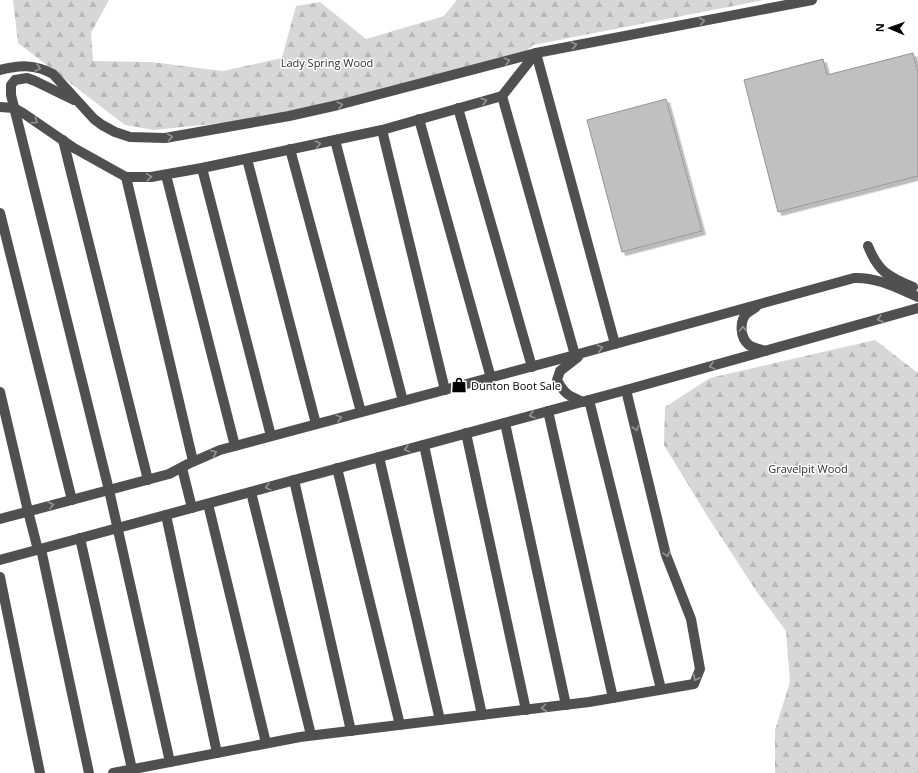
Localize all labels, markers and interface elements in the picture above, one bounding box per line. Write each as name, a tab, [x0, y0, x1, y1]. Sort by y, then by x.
north arrow	[870, 8, 910, 48]
one-way arrow	[699, 18, 705, 26]
text: N	[872, 23, 887, 32]
one-way arrow	[571, 42, 577, 50]
park label: Lady Spring Wood	[281, 55, 373, 70]
one-way arrow	[503, 57, 510, 66]
one-way arrow	[34, 63, 41, 72]
one-way arrow	[481, 97, 488, 105]
one-way arrow	[337, 101, 344, 109]
one-way arrow	[31, 116, 38, 124]
one-way arrow	[167, 133, 173, 142]
one-way arrow	[315, 140, 321, 148]
one-way arrow	[146, 173, 152, 182]
one-way arrow	[877, 314, 884, 322]
one-way arrow	[739, 326, 747, 332]
one-way arrow	[596, 344, 603, 353]
one-way arrow	[708, 361, 715, 369]
shop icon: Dunton Boot Sale	[450, 376, 468, 394]
place label: Dunton Boot Sale	[471, 378, 561, 393]
one-way arrow	[529, 410, 536, 419]
one-way arrow	[336, 414, 343, 423]
one-way arrow	[631, 425, 639, 431]
one-way arrow	[404, 445, 410, 453]
one-way arrow	[211, 449, 218, 457]
park label: Gravelpit Wood	[768, 461, 848, 476]
one-way arrow	[265, 482, 272, 491]
one-way arrow	[48, 502, 55, 510]
one-way arrow	[662, 551, 671, 558]
one-way arrow	[693, 674, 701, 681]
one-way arrow	[541, 703, 547, 712]

